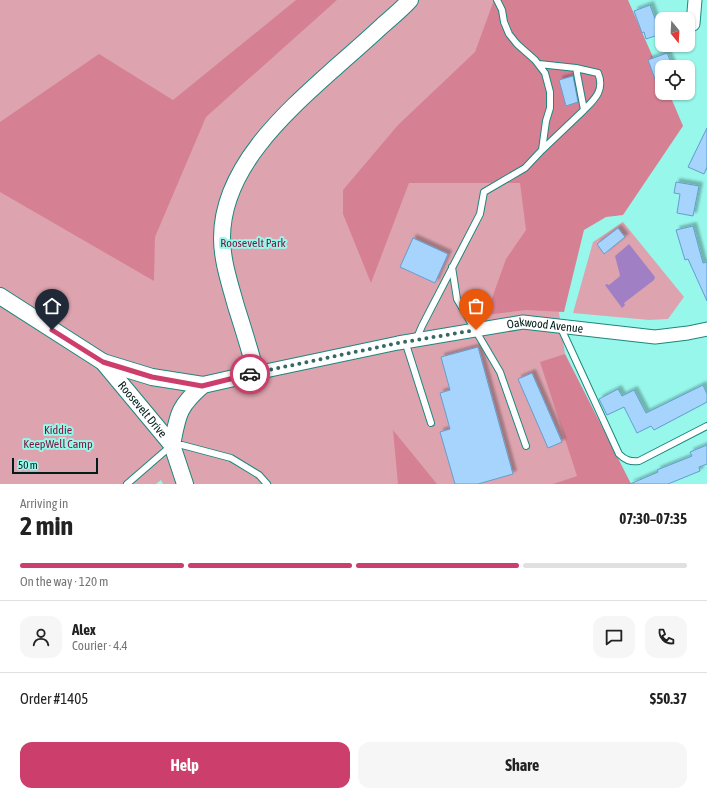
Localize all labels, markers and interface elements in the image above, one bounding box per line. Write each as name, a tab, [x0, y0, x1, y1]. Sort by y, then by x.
north arrow	[655, 12, 695, 52]
map controls	[655, 12, 695, 100]
button: locate	[655, 60, 695, 100]
park label: Roosevelt Park	[220, 236, 286, 250]
pin	[35, 289, 69, 330]
pin	[459, 289, 493, 330]
icon: home	[41, 295, 63, 317]
icon: bag	[465, 295, 487, 317]
street label: Oakwood Avenue	[506, 315, 584, 336]
courier	[230, 354, 270, 394]
icon: car	[239, 363, 261, 385]
street label: Roosevelt Drive	[115, 378, 170, 440]
park label: Kiddie KeepWell Camp	[23, 423, 93, 451]
scale bar	[12, 456, 98, 475]
text: 50 m	[18, 459, 38, 471]
text: Arriving in	[20, 496, 68, 511]
text: 07:30–07:35	[619, 510, 687, 527]
text: 2 min	[20, 511, 73, 541]
text: On the way · 120 m	[20, 574, 108, 589]
button: person	[20, 616, 62, 658]
button: chat	[593, 616, 635, 658]
button: phone	[645, 616, 687, 658]
text: Alex	[72, 621, 96, 638]
text: Courier · 4.4	[72, 638, 128, 653]
text: Order #1405	[20, 690, 88, 707]
text: $50.37	[650, 690, 687, 707]
button: Help	[20, 742, 350, 788]
button: Share	[358, 742, 687, 788]

